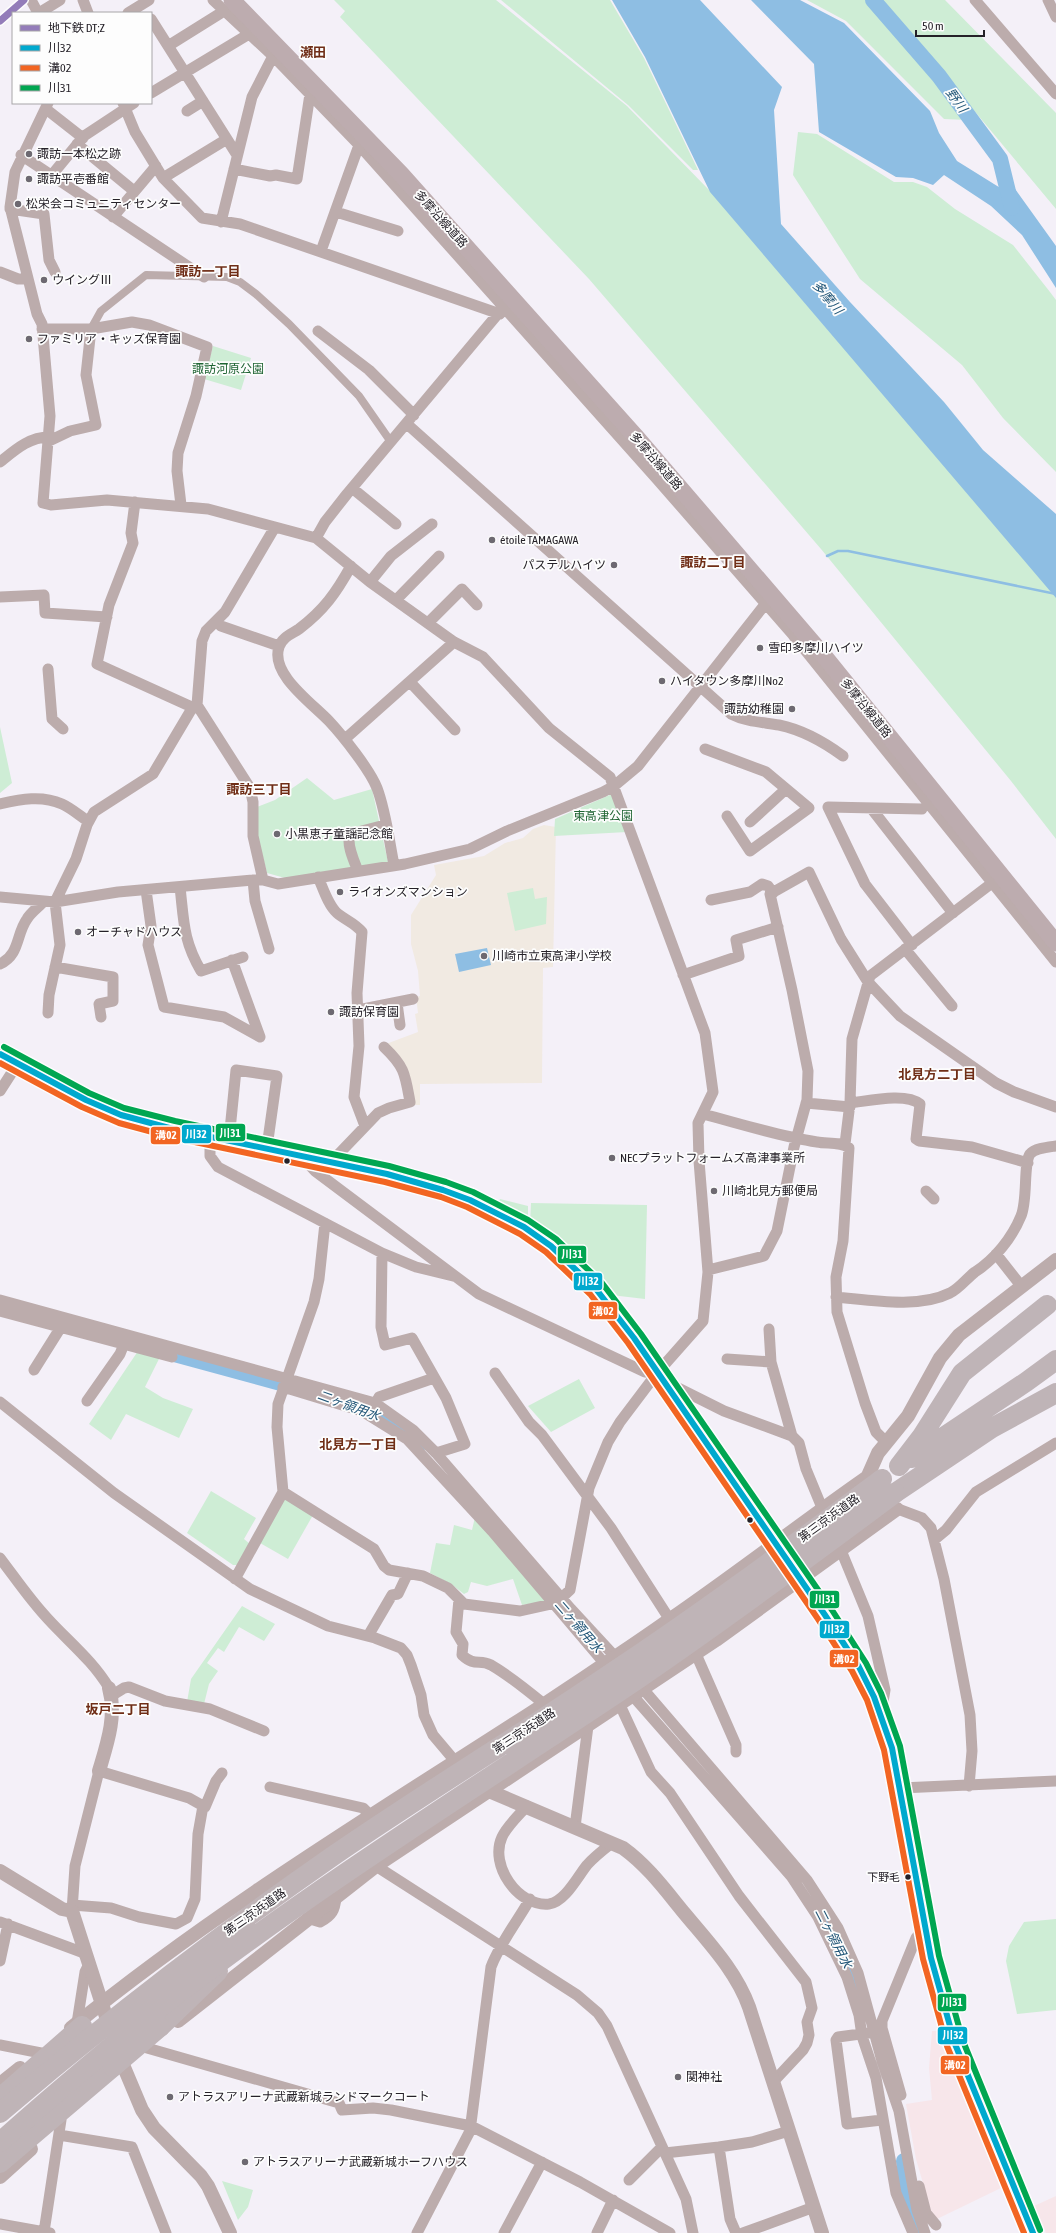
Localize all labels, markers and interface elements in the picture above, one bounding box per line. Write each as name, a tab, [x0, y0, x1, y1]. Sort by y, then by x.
legend	[12, 12, 152, 104]
scale bar	[916, 12, 984, 38]
text: 50 m	[922, 19, 944, 33]
text: 地下鉄 DT;Z	[48, 21, 106, 35]
text: 川32	[48, 41, 71, 55]
district label: 瀬田	[300, 45, 326, 60]
text: 溝02	[48, 61, 71, 75]
text: 川31	[48, 81, 72, 95]
water label: 野川	[943, 85, 971, 117]
place label: 諏訪一本松之跡	[37, 147, 121, 161]
marker: 諏訪一本松之跡	[24, 149, 34, 159]
place label: 諏訪平壱番館	[37, 172, 109, 186]
marker: 諏訪平壱番館	[24, 174, 34, 184]
street label: 多摩沿線道路	[412, 188, 470, 250]
place label: 松栄会コミュニティセンター	[26, 197, 181, 211]
marker: 松栄会コミュニティセンター	[13, 199, 23, 209]
district label: 諏訪一丁目	[175, 264, 241, 279]
place label: ウイングⅢ	[52, 273, 112, 287]
marker: ウイングⅢ	[39, 275, 49, 285]
water label: 多摩川	[809, 278, 847, 319]
place label: ファミリア・キッズ保育園	[37, 332, 181, 346]
marker: ファミリア・キッズ保育園	[24, 334, 34, 344]
park label: 諏訪河原公園	[192, 362, 264, 376]
street label: 多摩沿線道路	[627, 429, 685, 493]
place label: étoile TAMAGAWA	[500, 533, 578, 547]
marker: étoile TAMAGAWA	[487, 535, 497, 545]
district label: 諏訪二丁目	[680, 555, 746, 570]
place label: パステルハイツ	[522, 558, 606, 572]
marker: パステルハイツ	[609, 560, 619, 570]
place label: 雪印多摩川ハイツ	[768, 641, 864, 655]
marker: 雪印多摩川ハイツ	[755, 643, 765, 653]
place label: ハイタウン多摩川No2	[670, 674, 784, 688]
marker: ハイタウン多摩川No2	[657, 676, 667, 686]
street label: 多摩沿線道路	[838, 676, 894, 740]
place label: 諏訪幼稚園	[724, 702, 784, 716]
marker: 諏訪幼稚園	[787, 704, 797, 714]
district label: 諏訪三丁目	[226, 782, 292, 797]
park label: 東高津公園	[573, 809, 633, 823]
place label: 小黒恵子童謡記念館	[285, 827, 393, 841]
marker: 小黒恵子童謡記念館	[272, 829, 282, 839]
place label: ライオンズマンション	[348, 885, 468, 899]
marker: ライオンズマンション	[335, 887, 345, 897]
place label: オーチャドハウス	[86, 925, 182, 939]
marker: オーチャドハウス	[73, 927, 83, 937]
place label: 川崎市立東高津小学校	[492, 949, 612, 963]
marker: 川崎市立東高津小学校	[479, 951, 489, 961]
place label: 諏訪保育園	[339, 1005, 399, 1019]
marker: 諏訪保育園	[326, 1007, 336, 1017]
district label: 北見方二丁目	[898, 1067, 976, 1082]
line badge: 川31	[215, 1123, 246, 1142]
line badge: 川32	[181, 1124, 212, 1144]
line badge: 溝02	[150, 1126, 181, 1145]
text: 川31	[219, 1127, 241, 1139]
text: 川32	[185, 1128, 207, 1140]
text: 溝02	[155, 1129, 177, 1141]
place label: NECプラットフォームズ高津事業所	[620, 1151, 805, 1165]
marker: NECプラットフォームズ高津事業所	[607, 1153, 617, 1163]
unlabelled marker	[282, 1156, 292, 1166]
place label: 川崎北見方郵便局	[722, 1184, 818, 1198]
marker: 川崎北見方郵便局	[709, 1186, 719, 1196]
line badge: 川31	[557, 1245, 587, 1264]
text: 川31	[561, 1248, 583, 1260]
line badge: 川32	[573, 1272, 603, 1291]
text: 川32	[577, 1275, 599, 1287]
line badge: 溝02	[588, 1301, 618, 1320]
text: 溝02	[592, 1305, 614, 1317]
water label: 二ヶ領用水	[316, 1387, 384, 1424]
district label: 北見方一丁目	[319, 1437, 397, 1452]
street label: 第三京浜道路	[796, 1491, 862, 1545]
unlabelled marker	[745, 1515, 755, 1525]
line badge: 川31	[809, 1590, 840, 1609]
text: 川31	[814, 1593, 836, 1605]
water label: 二ヶ領用水	[552, 1597, 607, 1657]
line badge: 川32	[819, 1620, 850, 1639]
text: 川32	[823, 1623, 845, 1635]
line badge: 溝02	[829, 1649, 859, 1668]
text: 溝02	[833, 1653, 855, 1665]
district label: 坂戸二丁目	[85, 1702, 151, 1717]
street label: 第三京浜道路	[490, 1706, 558, 1756]
place label: 下野毛	[867, 1871, 900, 1883]
marker: 下野毛	[903, 1872, 913, 1882]
street label: 第三京浜道路	[221, 1886, 289, 1938]
water label: 二ヶ領用水	[812, 1906, 856, 1972]
line badge: 川31	[937, 1993, 967, 2012]
text: 川31	[941, 1996, 963, 2008]
line badge: 川32	[937, 2026, 968, 2045]
text: 川32	[942, 2029, 964, 2041]
line badge: 溝02	[940, 2055, 970, 2075]
text: 溝02	[944, 2059, 966, 2071]
place label: 関神社	[686, 2070, 722, 2084]
marker: 関神社	[673, 2072, 683, 2082]
place label: アトラスアリーナ武蔵新城ランドマークコート	[178, 2090, 430, 2104]
marker: アトラスアリーナ武蔵新城ランドマークコート	[165, 2092, 175, 2102]
place label: アトラスアリーナ武蔵新城ホーフハウス	[253, 2155, 468, 2169]
marker: アトラスアリーナ武蔵新城ホーフハウス	[240, 2157, 250, 2167]

